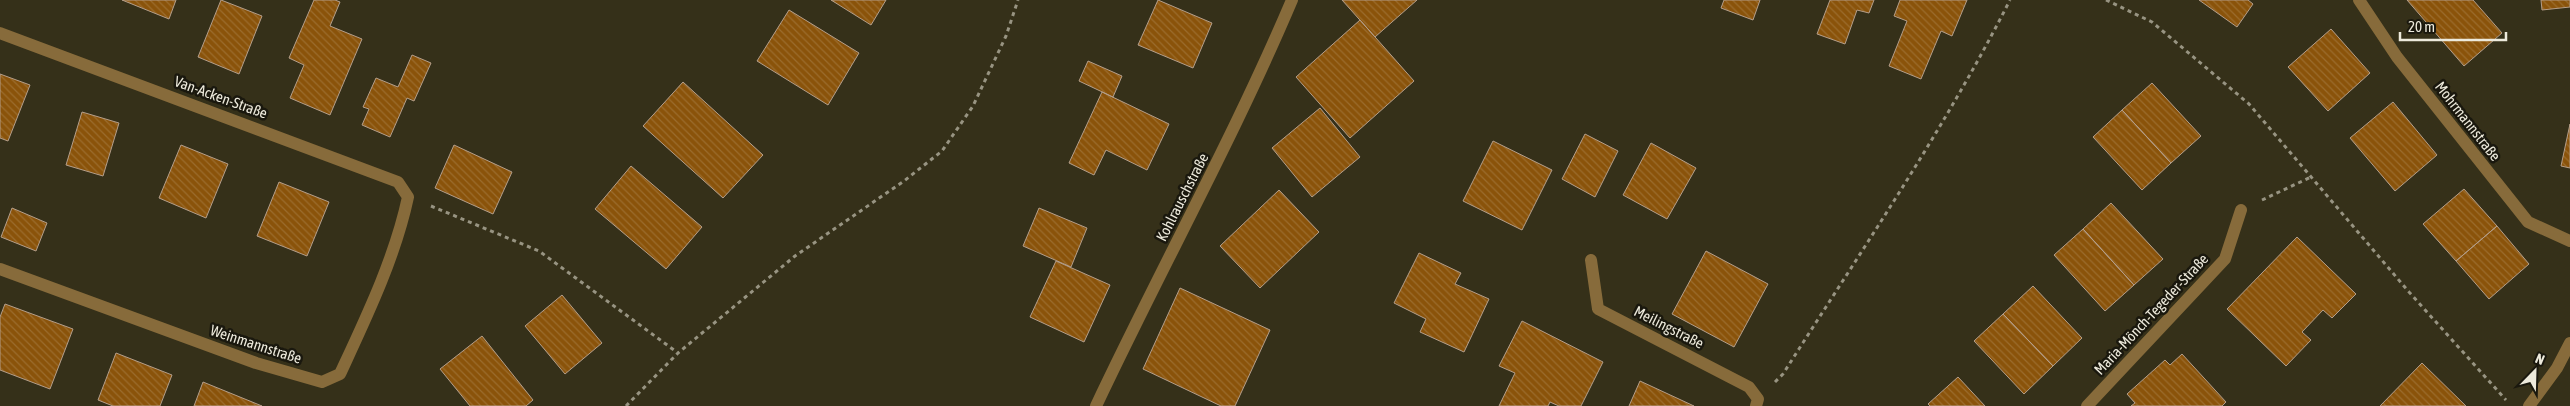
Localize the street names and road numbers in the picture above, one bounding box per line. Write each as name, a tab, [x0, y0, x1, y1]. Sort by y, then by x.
street label: Van-Acken-Straße	[172, 72, 270, 122]
street label: Mohrmannstraße	[2432, 78, 2504, 164]
street label: Kohlrauschstraße	[1153, 150, 1212, 244]
street label: Maria-Mönch-Tegeder-Straße	[2091, 250, 2212, 378]
street label: Meilingstraße	[1631, 302, 1707, 352]
street label: Weinmannstraße	[208, 321, 304, 367]

